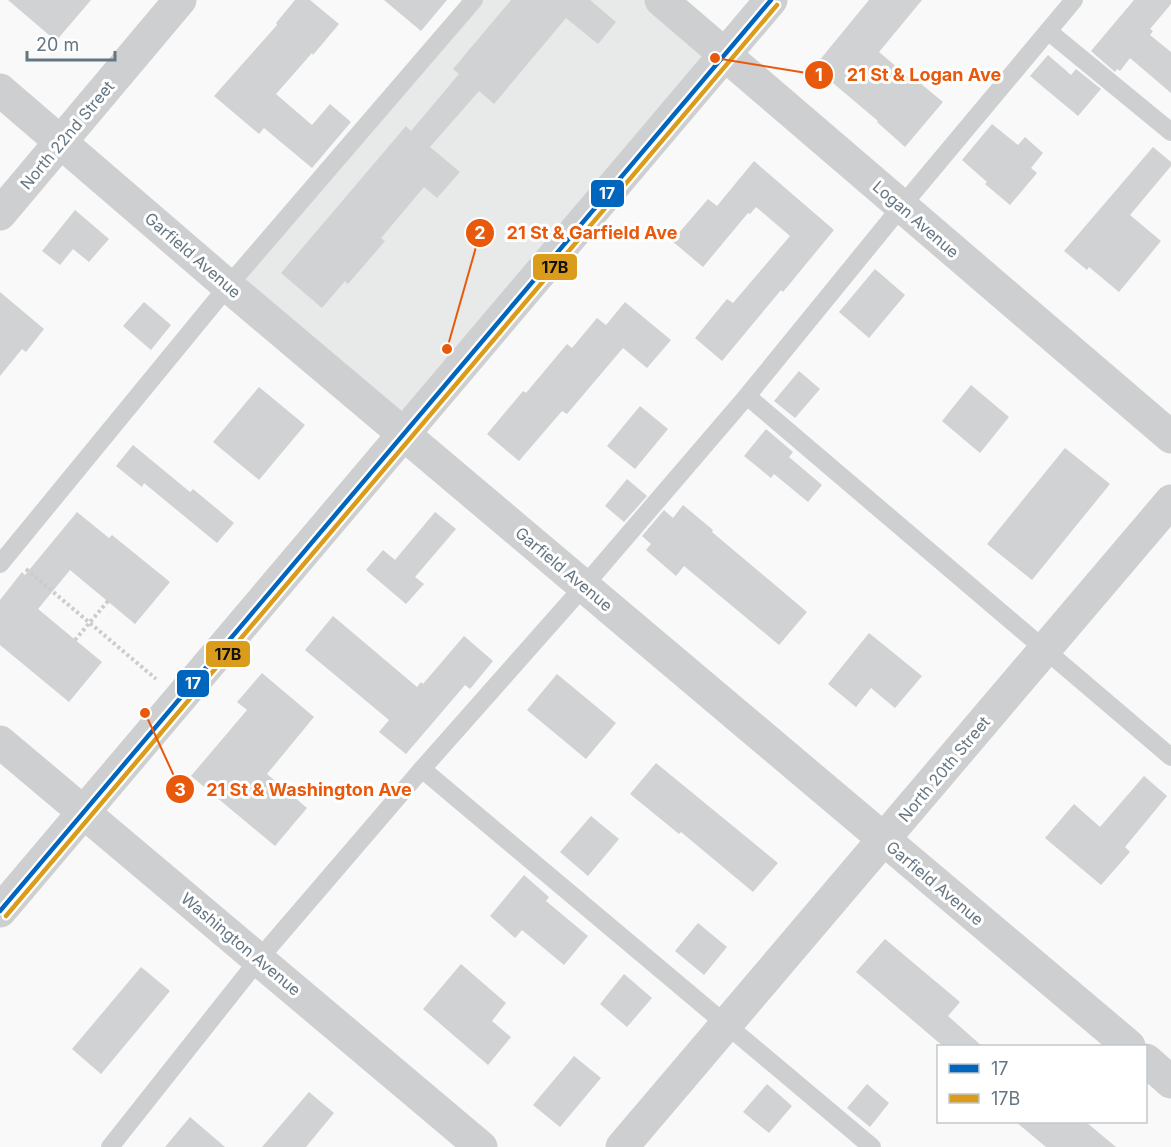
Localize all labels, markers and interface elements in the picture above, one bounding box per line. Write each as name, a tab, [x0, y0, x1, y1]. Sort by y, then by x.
scale bar	[27, 24, 116, 62]
text: 20 m	[36, 34, 79, 55]
callout: 21 St & Logan Ave	[804, 57, 1013, 93]
text: 1	[815, 64, 823, 85]
text: 21 St & Logan Ave	[847, 64, 1001, 85]
street label: North 22nd Street	[16, 77, 118, 193]
street label: Logan Avenue	[869, 176, 963, 262]
line badge: 17	[590, 179, 625, 208]
text: 17	[599, 183, 615, 203]
street label: Garfield Avenue	[141, 208, 245, 302]
callout: 21 St & Garfield Ave	[465, 215, 690, 251]
text: 2	[474, 222, 486, 243]
text: 21 St & Garfield Ave	[507, 222, 678, 243]
line badge: 17B	[532, 253, 578, 281]
text: 17B	[542, 257, 568, 277]
street label: Garfield Avenue	[511, 523, 617, 615]
line badge: 17B	[205, 640, 251, 668]
text: 17B	[215, 644, 241, 664]
line badge: 17	[176, 669, 210, 698]
text: 17	[185, 673, 201, 693]
street label: North 20th Street	[894, 712, 994, 826]
callout: 21 St & Washington Ave	[165, 771, 424, 807]
text: 3	[174, 779, 186, 800]
text: 21 St & Washington Ave	[206, 779, 412, 800]
street label: Garfield Avenue	[882, 837, 988, 929]
street label: Washington Avenue	[177, 888, 305, 1000]
legend	[937, 1045, 1147, 1123]
text: 17	[991, 1058, 1009, 1079]
text: 17B	[991, 1088, 1020, 1109]

